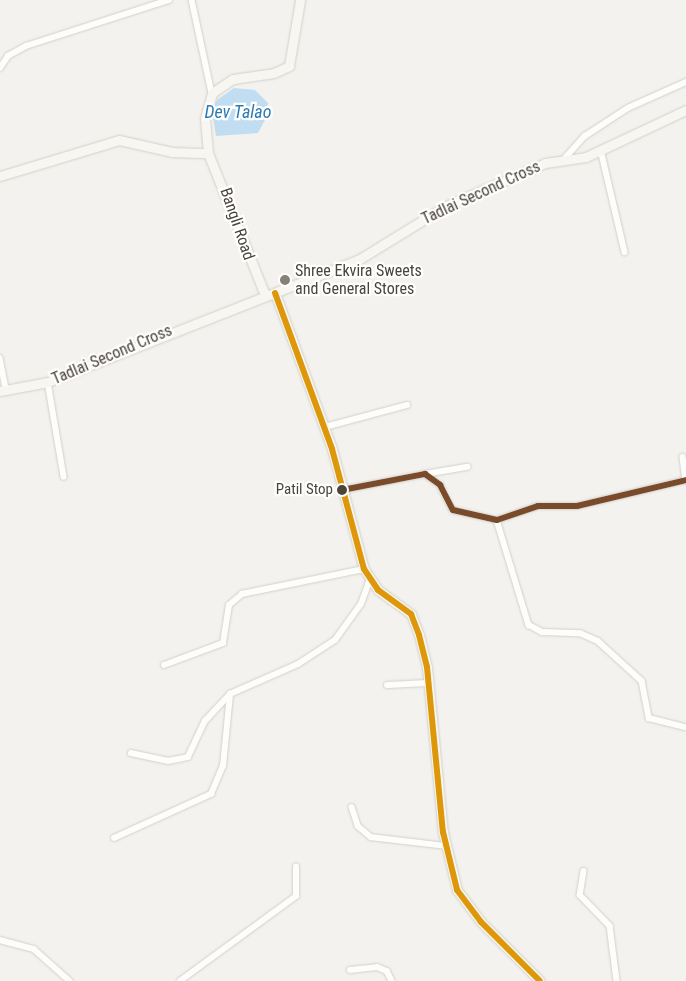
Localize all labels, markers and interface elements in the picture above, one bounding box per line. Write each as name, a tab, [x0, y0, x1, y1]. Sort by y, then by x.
water label: Dev Talao	[204, 101, 272, 123]
street label: Tadlai Second Cross	[419, 157, 543, 229]
street label: Bangli Road	[216, 185, 258, 263]
place label: Shree Ekvira Sweets and General Stores	[295, 261, 422, 299]
marker: Shree Ekvira Sweets and General Stores	[279, 274, 291, 286]
street label: Tadlai Second Cross	[49, 321, 175, 389]
place label: Patil Stop	[276, 481, 333, 499]
marker: Patil Stop	[337, 485, 347, 495]

